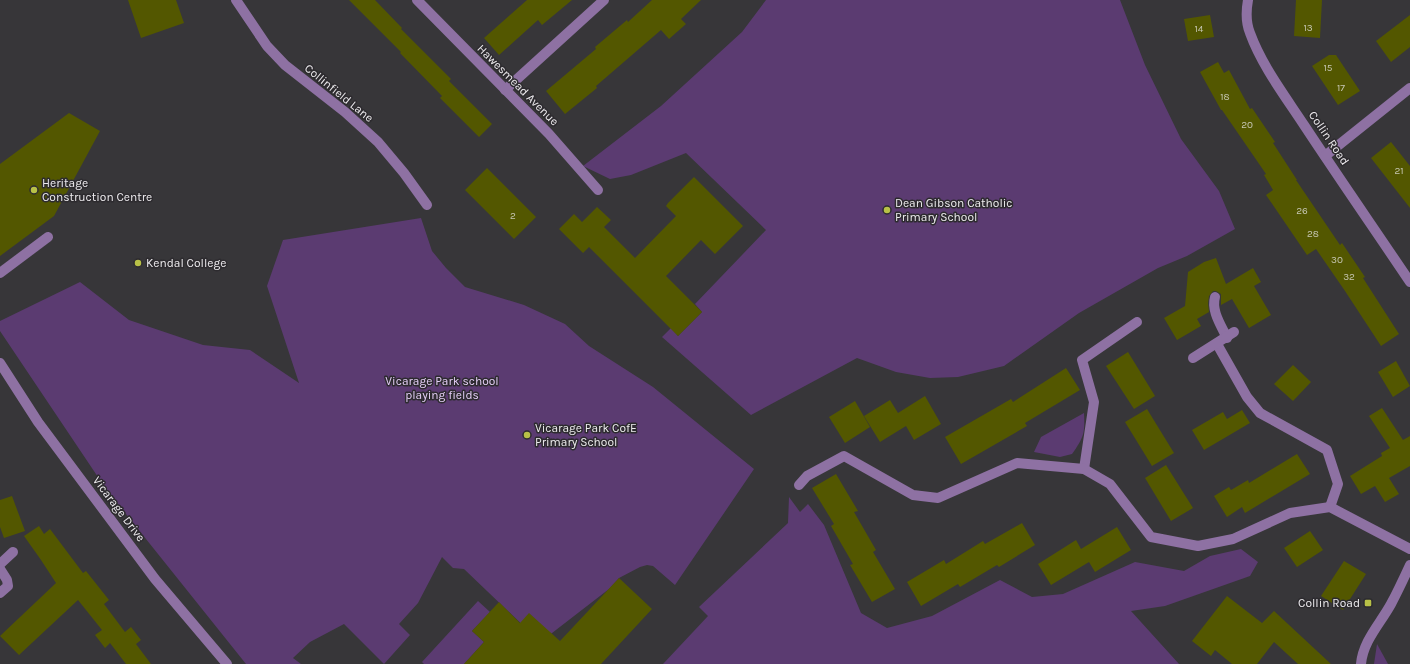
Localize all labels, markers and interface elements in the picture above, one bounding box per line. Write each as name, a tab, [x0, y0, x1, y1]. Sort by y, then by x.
house number: 13	[1303, 22, 1313, 34]
house number: 14	[1195, 23, 1204, 35]
street label: Hawesmead Avenue	[474, 41, 562, 129]
street label: Collinfield Lane	[302, 61, 376, 125]
house number: 15	[1324, 62, 1333, 74]
house number: 17	[1337, 82, 1345, 94]
house number: 18	[1220, 91, 1230, 103]
street label: Collin Road	[1306, 108, 1352, 168]
house number: 20	[1241, 119, 1253, 131]
house number: 21	[1394, 165, 1404, 177]
place label: Heritage Construction Centre	[42, 176, 152, 204]
marker: Heritage Construction Centre	[29, 185, 39, 195]
place label: Dean Gibson Catholic Primary School	[895, 196, 1013, 224]
marker: Dean Gibson Catholic Primary School	[882, 205, 892, 215]
house number: 26	[1296, 205, 1308, 217]
house number: 2	[510, 210, 516, 222]
house number: 28	[1307, 228, 1319, 240]
house number: 30	[1331, 254, 1343, 266]
place label: Kendal College	[146, 256, 226, 270]
marker: Kendal College	[133, 258, 143, 268]
house number: 32	[1343, 271, 1355, 283]
park label: Vicarage Park school playing fields	[385, 374, 499, 402]
place label: Vicarage Park CofE Primary School	[535, 421, 637, 449]
marker: Vicarage Park CofE Primary School	[522, 430, 532, 440]
street label: Vicarage Drive	[90, 474, 148, 544]
place label: Collin Road	[1298, 596, 1360, 610]
marker: Collin Road	[1363, 598, 1373, 608]

